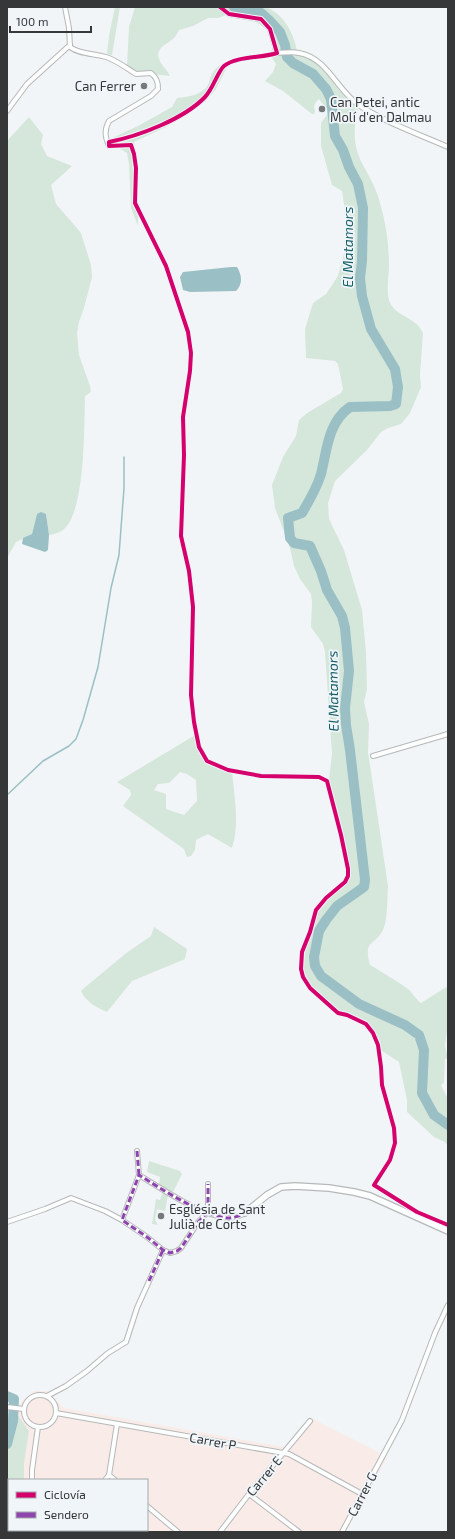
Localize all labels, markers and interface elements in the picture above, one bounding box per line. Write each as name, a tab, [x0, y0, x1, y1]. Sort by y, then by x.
scale bar	[10, 8, 91, 34]
text: 100 m	[16, 14, 48, 28]
place label: Can Ferrer	[75, 78, 136, 94]
marker: Can Ferrer	[139, 81, 149, 91]
place label: Can Petei, antic Molí d'en Dalmau	[330, 94, 432, 125]
marker: Can Petei, antic Molí d'en Dalmau	[317, 104, 327, 114]
water label: El Matamors	[339, 206, 356, 288]
water label: El Matamors	[323, 650, 342, 732]
place label: Església de Sant Julià de Corts	[169, 1201, 265, 1232]
marker: Església de Sant Julià de Corts	[156, 1211, 166, 1221]
street label: Carrer P	[188, 1429, 238, 1453]
street label: Carrer E	[243, 1453, 285, 1499]
street label: Carrer G	[344, 1469, 380, 1519]
legend	[8, 1479, 148, 1531]
text: Ciclovía	[44, 1487, 86, 1501]
text: Sendero	[44, 1507, 89, 1521]

